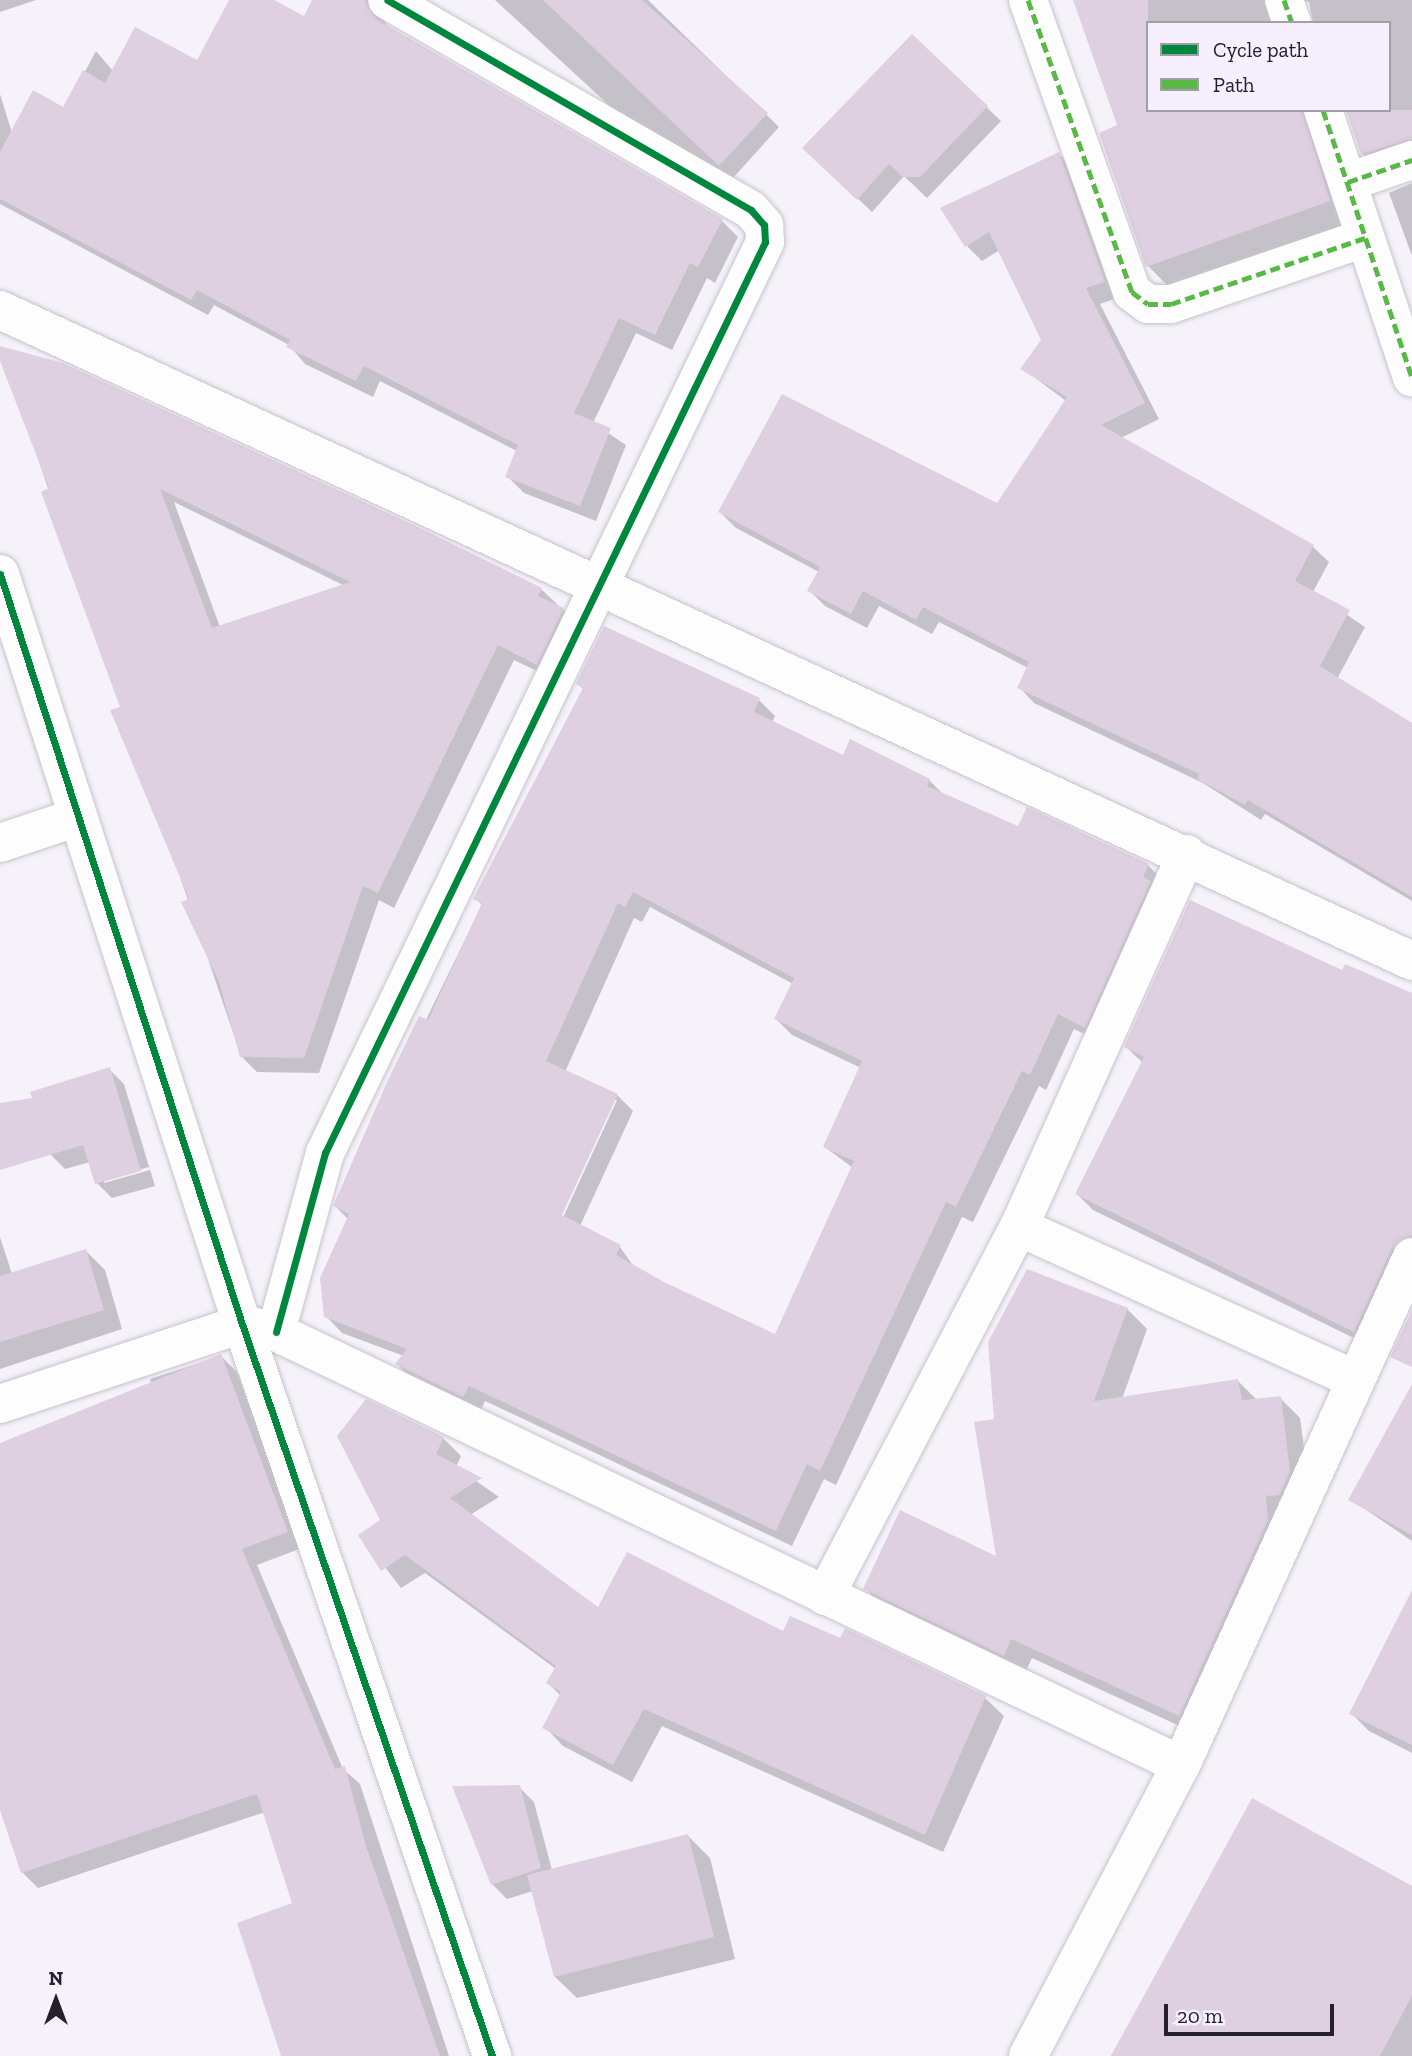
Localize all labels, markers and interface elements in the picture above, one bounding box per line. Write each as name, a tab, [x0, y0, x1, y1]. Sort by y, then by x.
legend	[1146, 21, 1391, 112]
text: Cycle path	[1213, 37, 1308, 62]
text: Path	[1213, 72, 1255, 97]
north arrow	[21, 1965, 91, 2035]
text: N	[49, 1967, 63, 1990]
scale bar	[1167, 1990, 1337, 2034]
text: 20 m	[1177, 2003, 1223, 2028]

